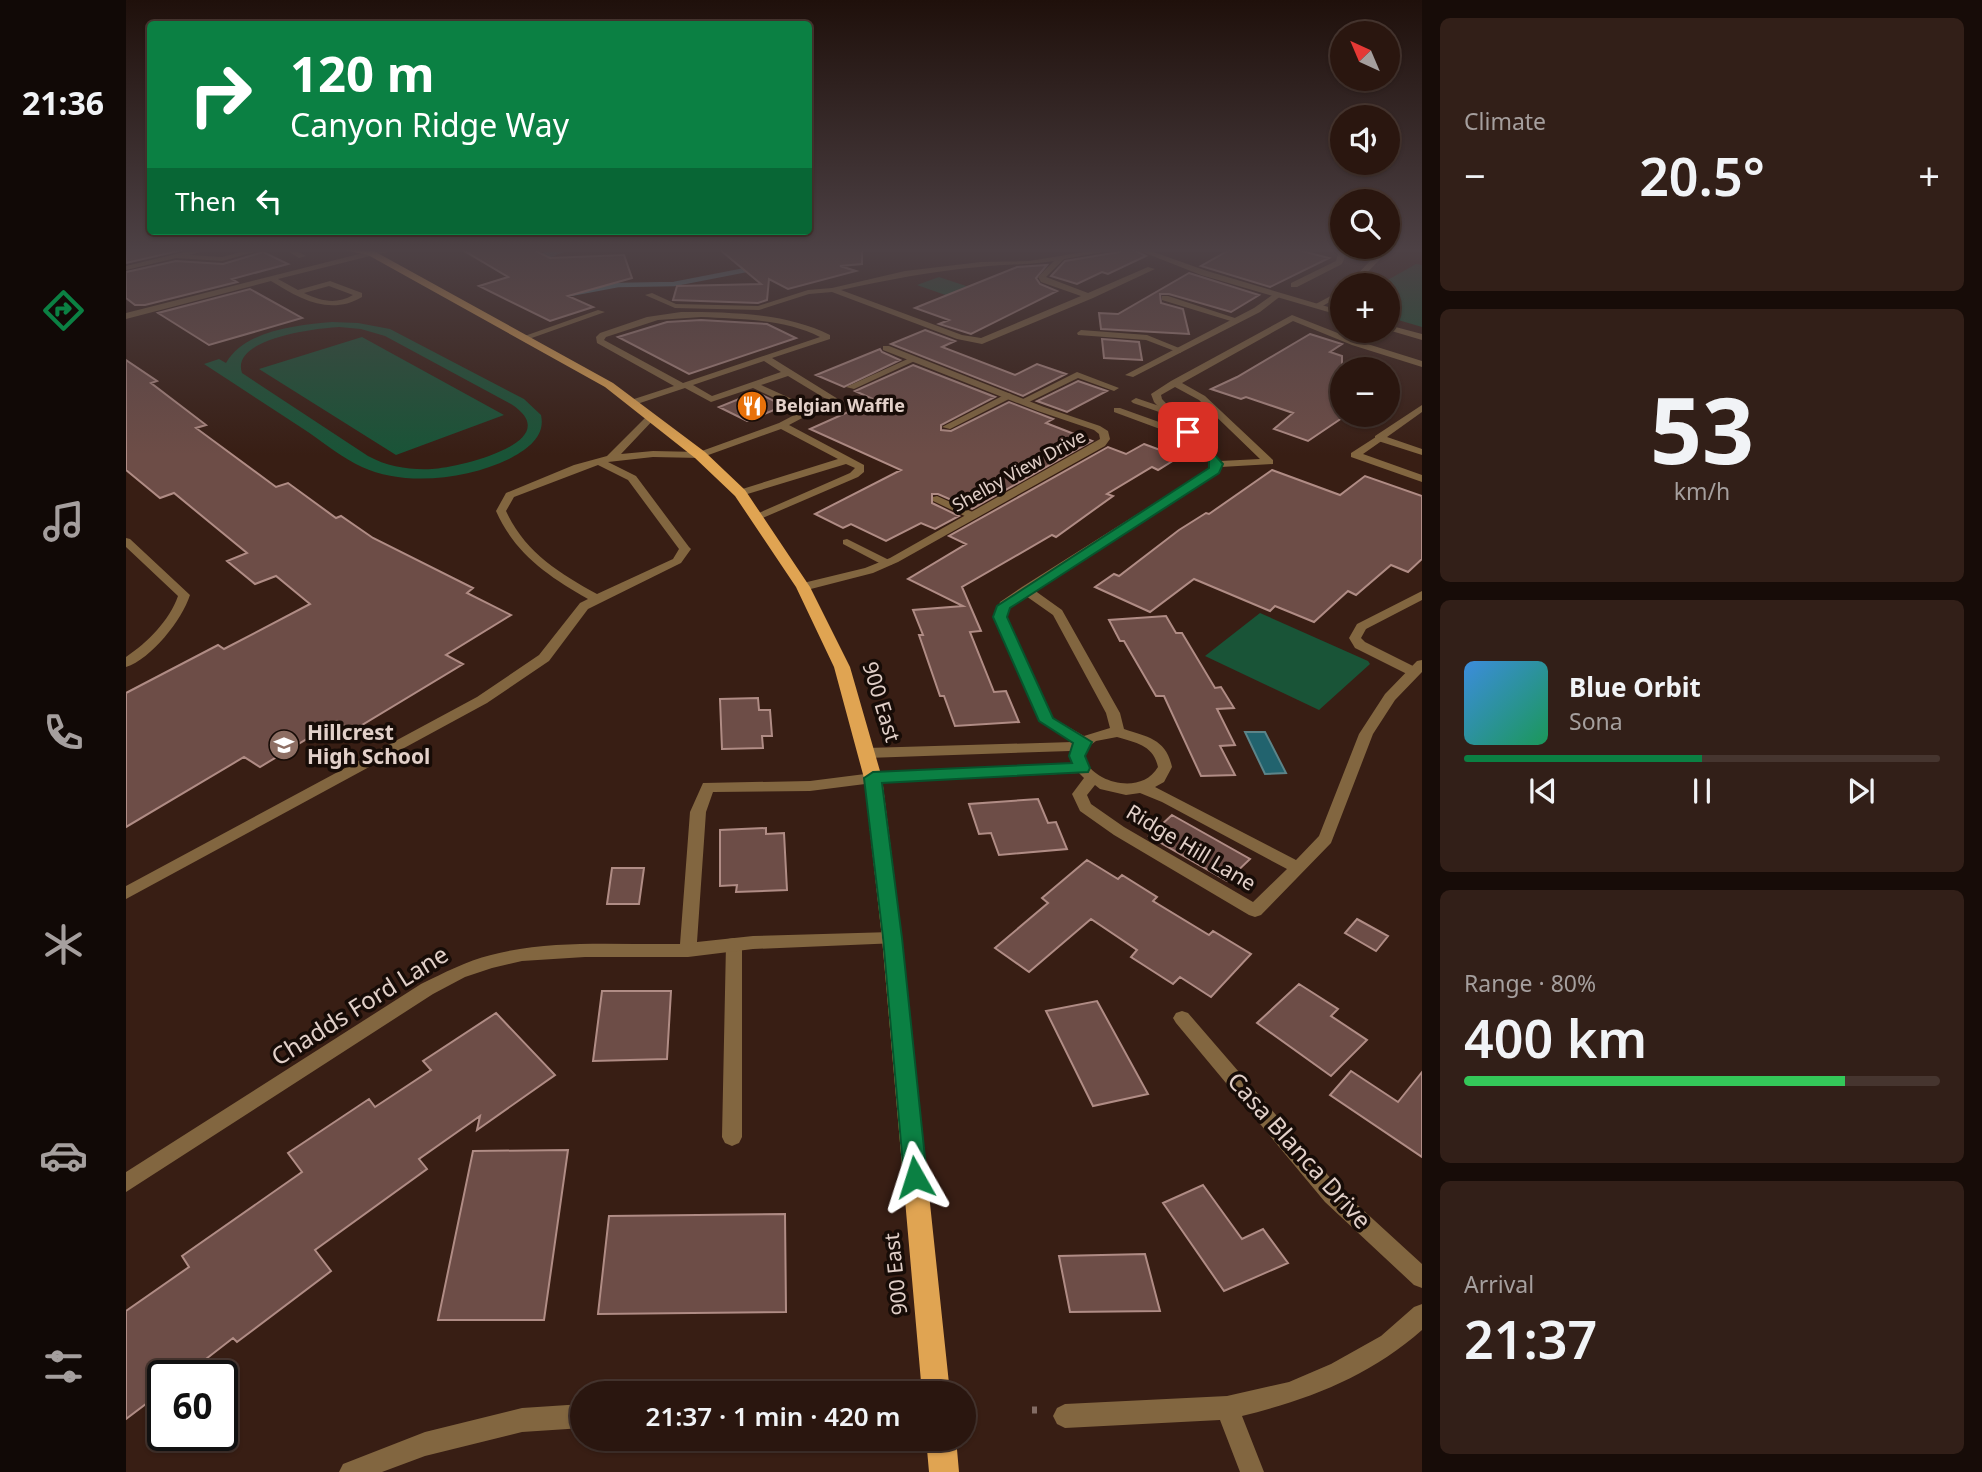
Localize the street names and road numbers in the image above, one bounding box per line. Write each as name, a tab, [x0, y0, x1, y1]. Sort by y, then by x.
street label: Shelby View Drive	[948, 424, 1089, 517]
street label: 900 East	[856, 658, 908, 746]
street label: Ridge Hill Lane	[1122, 797, 1262, 897]
street label: Chadds Ford Lane	[265, 937, 454, 1072]
street label: Casa Blanca Drive	[1221, 1064, 1379, 1236]
street label: 900 East	[877, 1231, 913, 1317]

